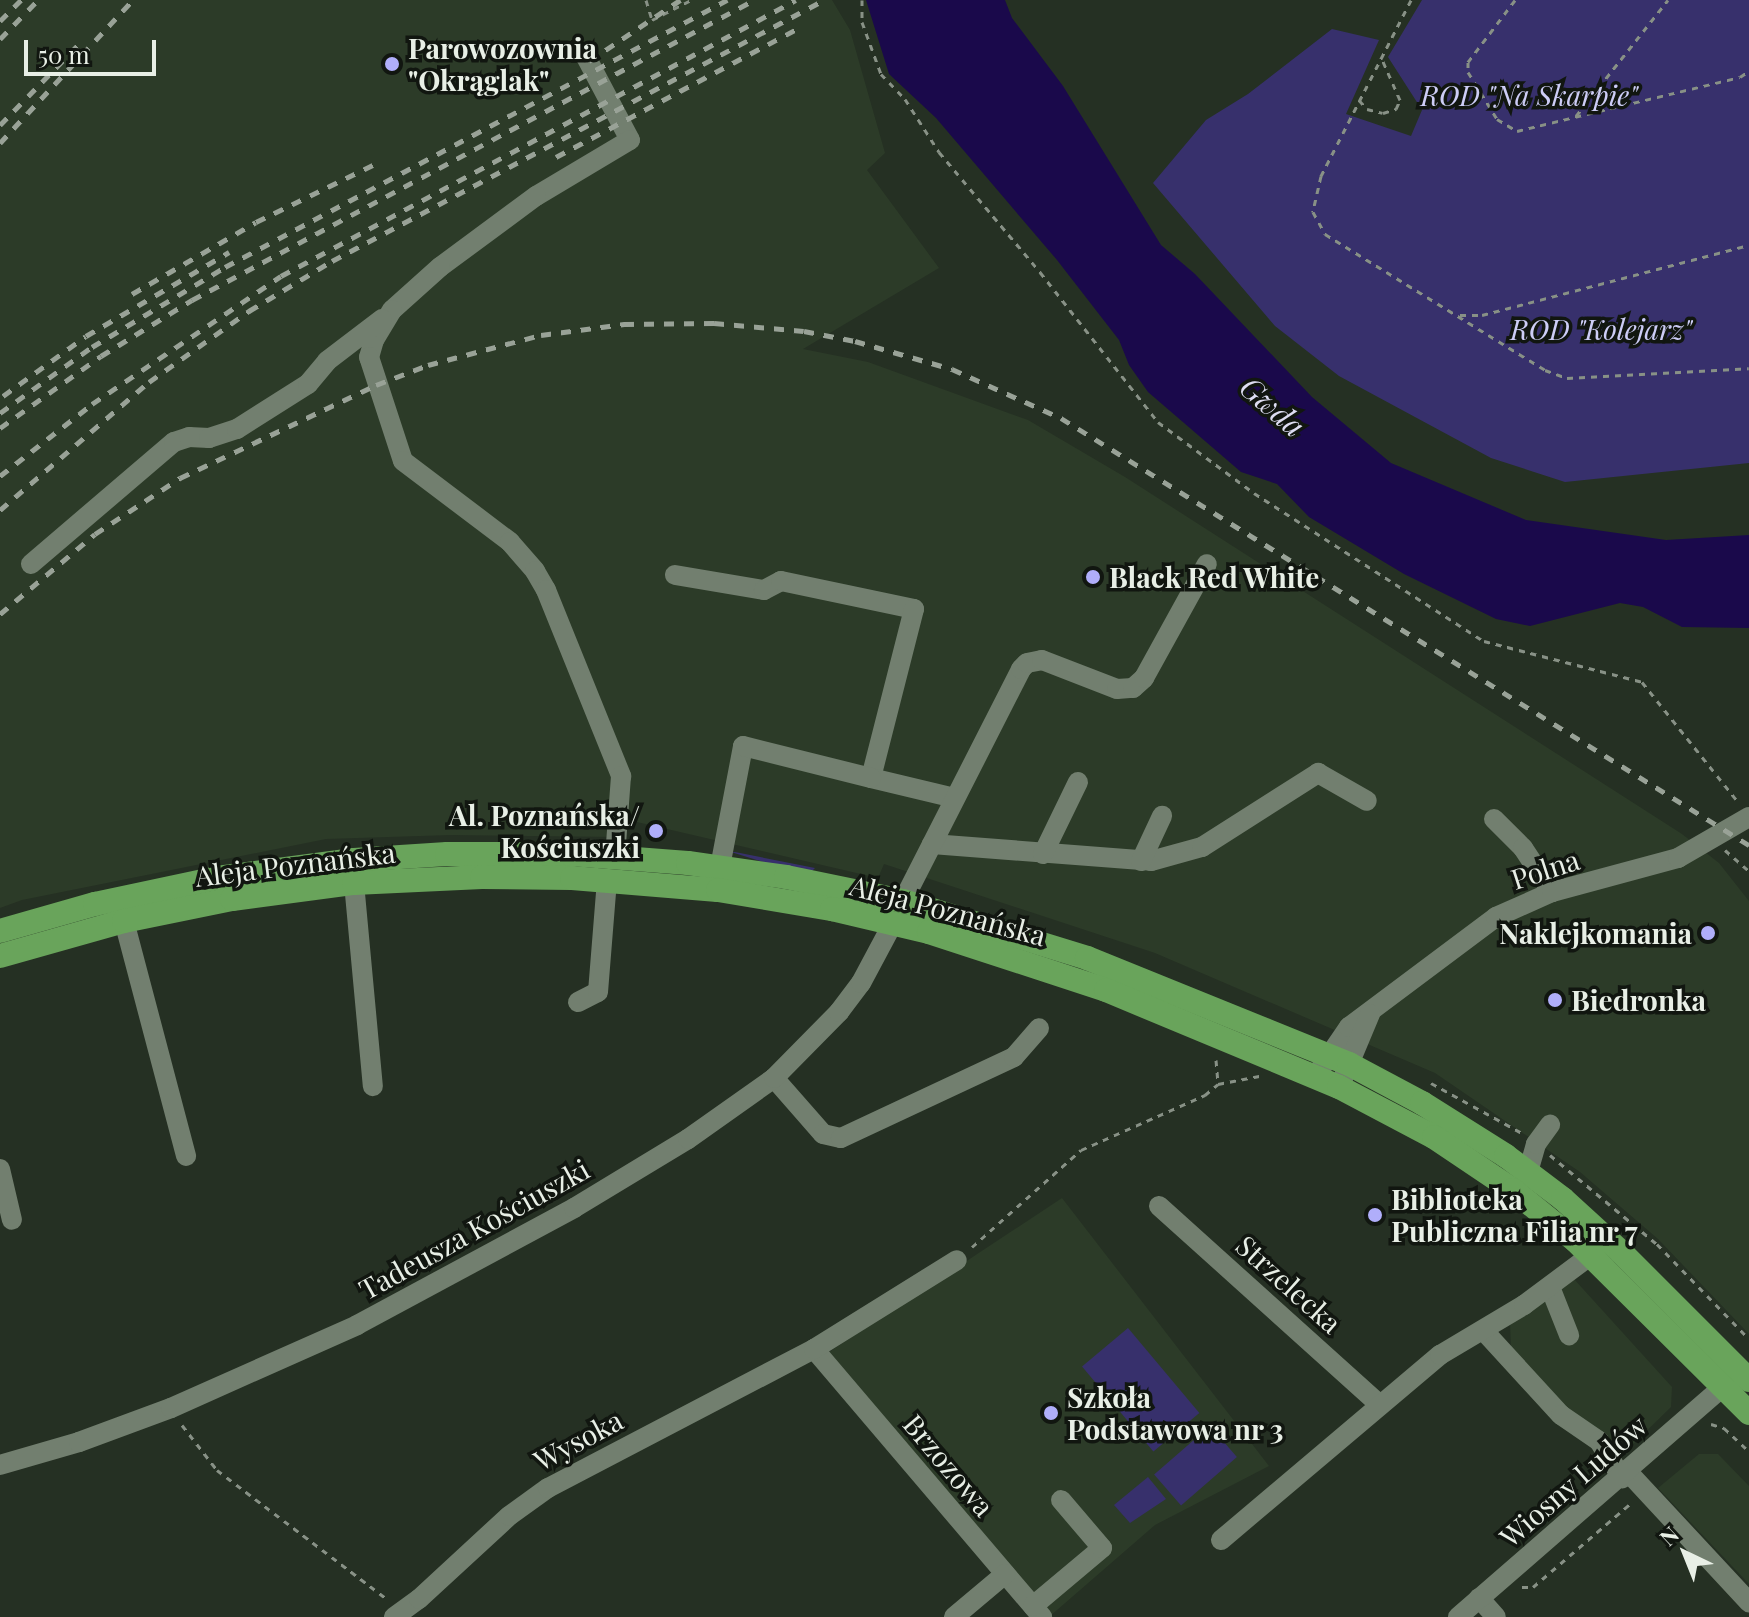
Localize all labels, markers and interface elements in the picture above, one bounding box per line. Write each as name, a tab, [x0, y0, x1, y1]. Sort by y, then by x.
scale bar	[28, 24, 160, 74]
place label: Parowozownia "Okrąglak"	[408, 31, 597, 97]
text: 50 m	[38, 38, 90, 70]
marker: Parowozownia "Okrąglak"	[383, 55, 401, 73]
park label: ROD "Na Skarpie"	[1421, 78, 1637, 112]
park label: ROD "Kolejarz"	[1510, 312, 1692, 346]
water label: Gwda	[1233, 368, 1313, 444]
place label: Black Red White	[1109, 560, 1321, 594]
marker: Black Red White	[1084, 568, 1102, 586]
place label: Al. Poznańska/ Kościuszki	[449, 798, 640, 864]
marker: Al. Poznańska/ Kościuszki	[647, 822, 665, 840]
street label: Aleja Poznańska	[193, 835, 397, 893]
street label: Polna	[1507, 842, 1583, 896]
street label: Aleja Poznańska	[846, 868, 1050, 952]
place label: Naklejkomania	[1499, 916, 1692, 950]
marker: Naklejkomania	[1699, 924, 1717, 942]
place label: Biedronka	[1571, 983, 1706, 1017]
marker: Biedronka	[1546, 991, 1564, 1009]
street label: Tadeusza Kościuszki	[353, 1152, 595, 1306]
place label: Biblioteka Publiczna Filia nr 7	[1391, 1182, 1638, 1248]
marker: Biblioteka Publiczna Filia nr 7	[1366, 1206, 1384, 1224]
street label: Strzelecka	[1230, 1228, 1348, 1340]
place label: Szkoła Podstawowa nr 3	[1067, 1380, 1284, 1446]
street label: Wysoka	[528, 1403, 628, 1477]
marker: Szkoła Podstawowa nr 3	[1042, 1404, 1060, 1422]
street label: Brzozowa	[897, 1407, 1001, 1523]
street label: Wiosny Ludów	[1493, 1408, 1653, 1554]
north arrow	[1645, 1513, 1725, 1593]
text: N	[1653, 1519, 1685, 1552]

